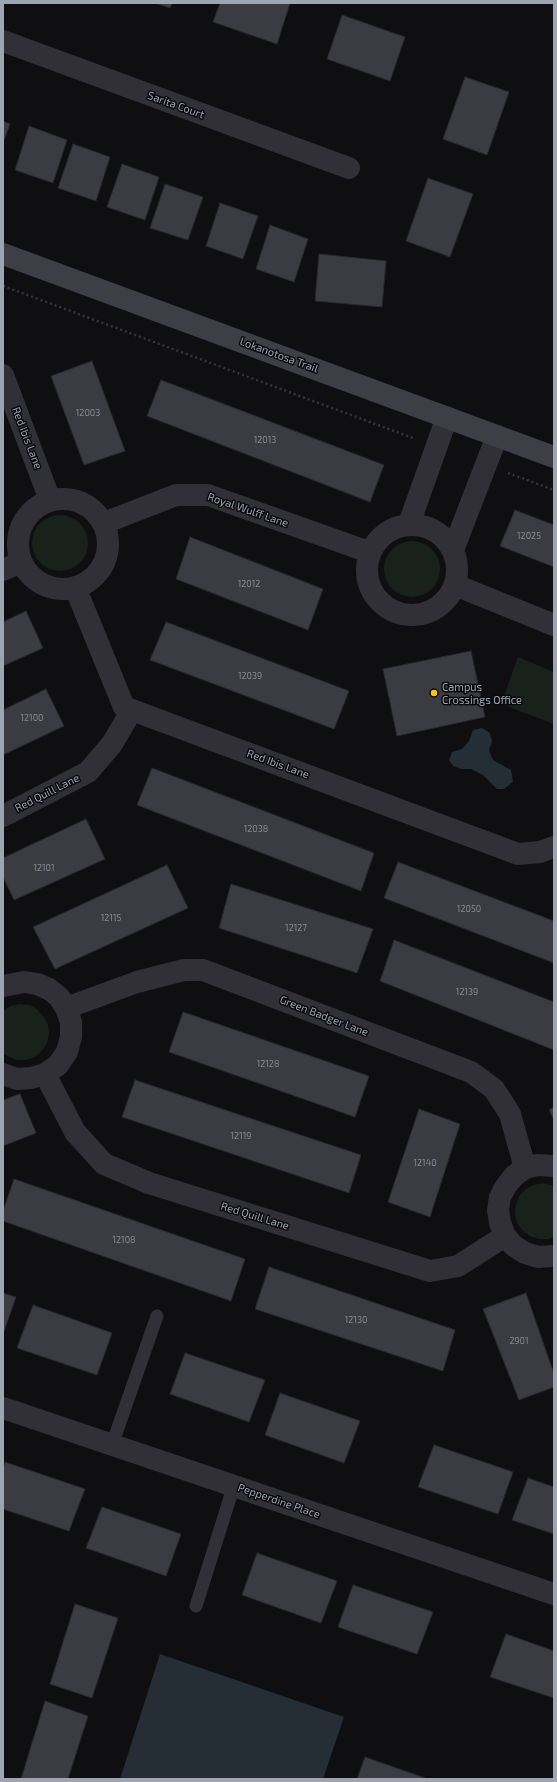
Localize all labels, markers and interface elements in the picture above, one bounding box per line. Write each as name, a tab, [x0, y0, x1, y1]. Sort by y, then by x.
street label: Sarita Court	[146, 89, 206, 121]
street label: Lokanotosa Trail	[238, 335, 320, 375]
street label: Red Ibis Lane	[9, 405, 45, 471]
house number: 12003	[76, 408, 100, 418]
house number: 12013	[254, 435, 276, 445]
street label: Royal Wulff Lane	[206, 490, 290, 530]
house number: 12025	[517, 531, 541, 541]
house number: 12012	[238, 579, 260, 589]
house number: 12039	[238, 671, 262, 681]
place label: Campus Crossings Office	[442, 680, 522, 706]
marker: Campus Crossings Office	[429, 688, 439, 698]
house number: 12100	[20, 713, 44, 723]
street label: Red Ibis Lane	[245, 747, 311, 781]
street label: Red Quill Lane	[12, 771, 82, 815]
house number: 12038	[244, 824, 268, 834]
house number: 12101	[33, 863, 55, 873]
house number: 12050	[457, 904, 481, 914]
house number: 12115	[101, 913, 121, 923]
house number: 12127	[285, 923, 307, 933]
house number: 12139	[456, 987, 478, 997]
street label: Green Badger Lane	[278, 993, 370, 1039]
house number: 12128	[257, 1059, 279, 1069]
house number: 12119	[231, 1131, 251, 1141]
house number: 12140	[413, 1158, 437, 1168]
street label: Red Quill Lane	[219, 1199, 291, 1233]
house number: 12108	[112, 1235, 136, 1245]
house number: 12130	[345, 1315, 367, 1325]
house number: 2901	[509, 1336, 529, 1346]
street label: Pepperdine Place	[236, 1481, 322, 1521]

